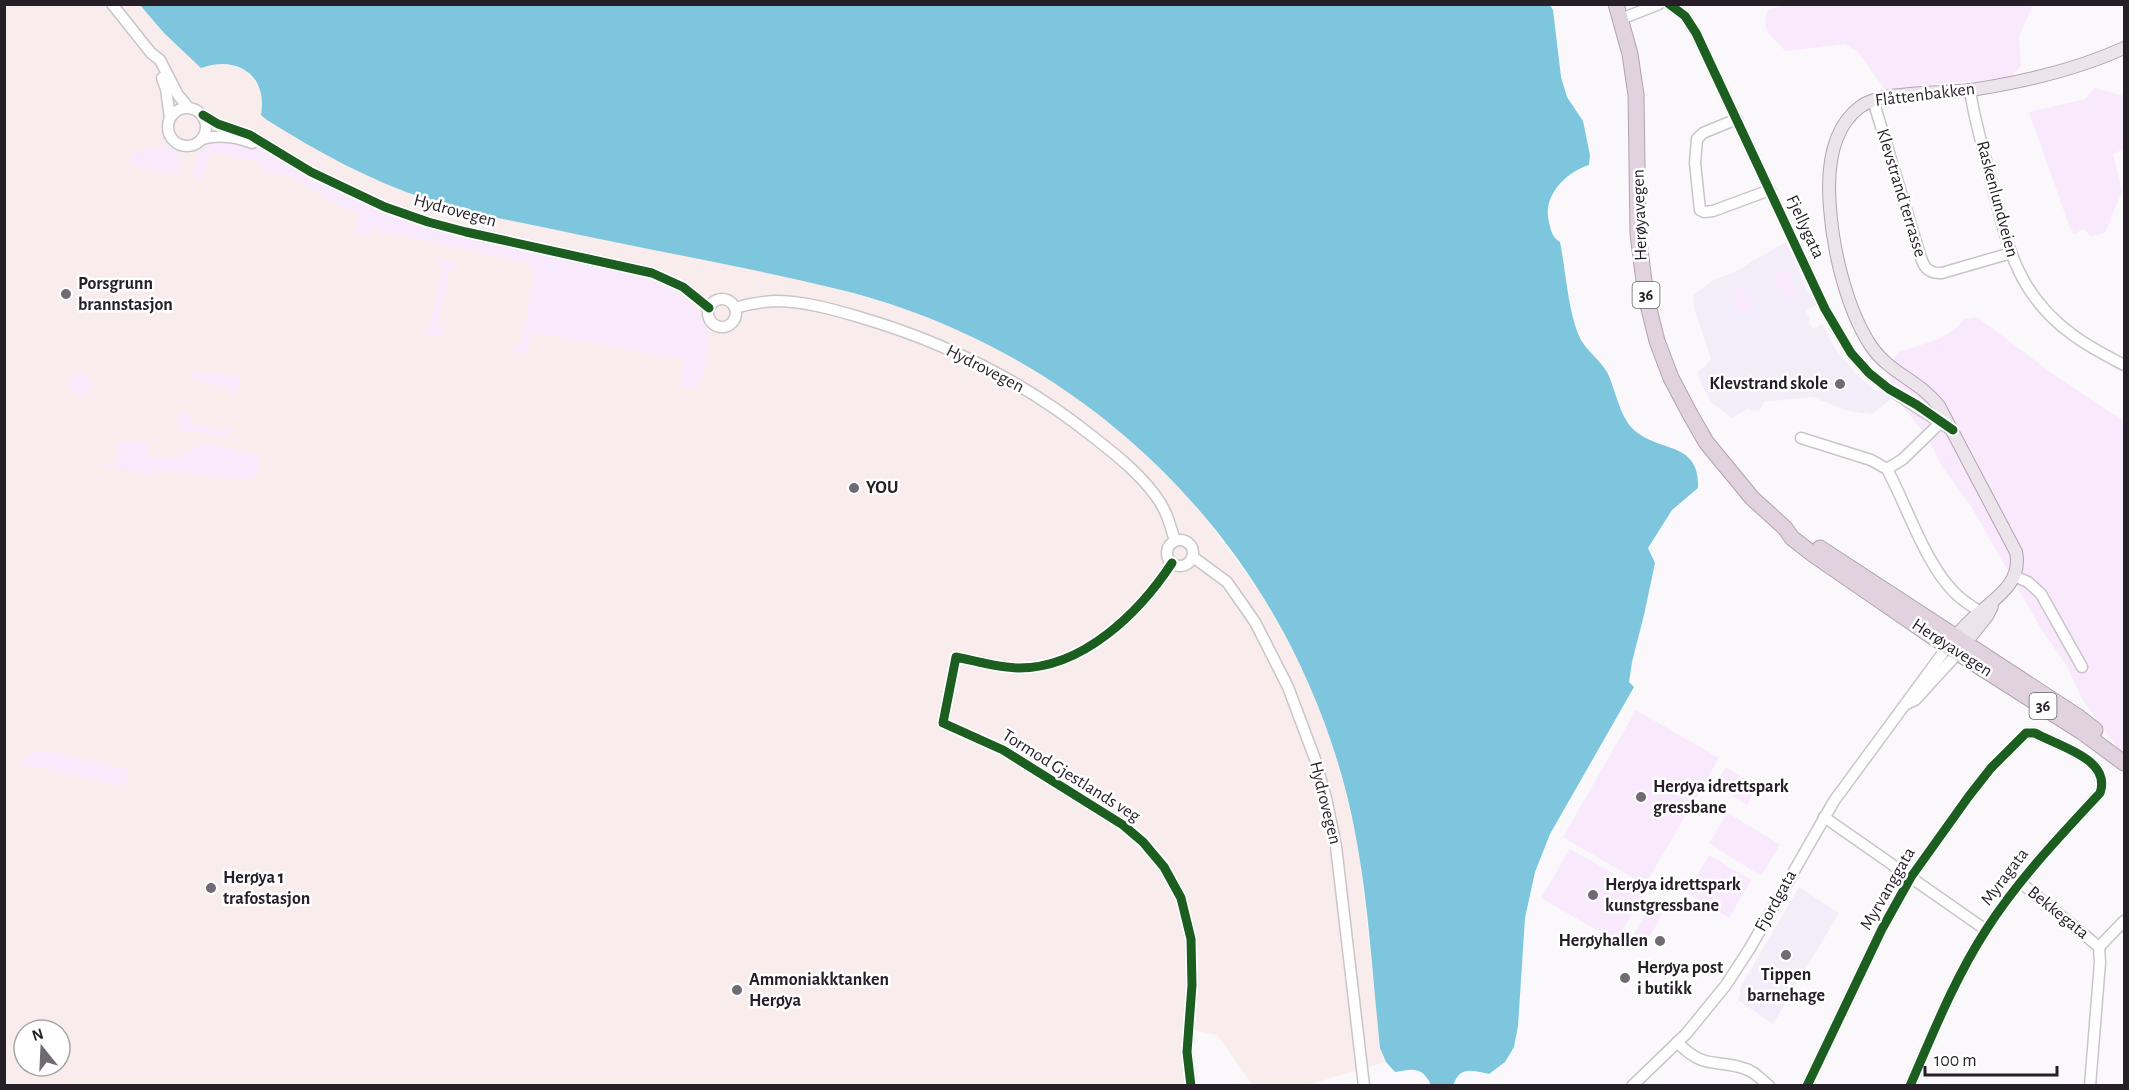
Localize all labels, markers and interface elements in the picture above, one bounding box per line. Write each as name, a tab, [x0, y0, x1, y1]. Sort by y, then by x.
street label: Flåttenbakken	[1874, 80, 1976, 110]
street label: Klevstrand terrasse	[1873, 127, 1929, 259]
street label: Raskenlundveien	[1973, 139, 2021, 259]
street label: Herøyavegen	[1629, 169, 1651, 261]
street label: Hydrovegen	[412, 191, 498, 231]
street label: Fjellygata	[1782, 192, 1828, 262]
place label: Porsgrunn brannstasjon	[78, 275, 173, 314]
road number: 36	[1632, 282, 1660, 308]
marker: Porsgrunn brannstasjon	[59, 287, 73, 301]
street label: Hydrovegen	[943, 342, 1027, 396]
place label: Klevstrand skole	[1709, 375, 1828, 393]
marker: Klevstrand skole	[1833, 377, 1847, 391]
place label: YOU	[866, 479, 898, 497]
marker: YOU	[847, 481, 861, 495]
street label: Herøyavegen	[1909, 615, 1995, 681]
road number: 36	[2030, 693, 2056, 719]
street label: Tormod Gjestlands veg	[999, 726, 1143, 826]
street label: Hydrovegen	[1306, 760, 1344, 846]
place label: Herøya idrettspark gressbane	[1653, 778, 1789, 817]
marker: Herøya idrettspark gressbane	[1634, 790, 1648, 804]
street label: Myrvanggata	[1857, 845, 1919, 933]
street label: Myragata	[1978, 845, 2032, 909]
street label: Fjordgata	[1752, 867, 1800, 935]
place label: Herøya 1 trafostasjon	[223, 869, 310, 908]
place label: Herøya idrettspark kunstgressbane	[1605, 876, 1741, 915]
marker: Herøya 1 trafostasjon	[204, 881, 218, 895]
street label: Bekkegata	[2024, 883, 2092, 943]
marker: Herøya idrettspark kunstgressbane	[1586, 888, 1600, 902]
place label: Herøyhallen	[1559, 932, 1648, 950]
marker: Herøyhallen	[1653, 934, 1667, 948]
marker: Tippen barnehage	[1779, 948, 1793, 962]
place label: Herøya post i butikk	[1637, 959, 1723, 998]
place label: Tippen barnehage	[1747, 966, 1825, 1005]
place label: Ammoniakktanken Herøya	[749, 971, 889, 1010]
marker: Herøya post i butikk	[1618, 971, 1632, 985]
marker: Ammoniakktanken Herøya	[730, 983, 744, 997]
north arrow	[12, 1018, 72, 1078]
text: N	[30, 1025, 45, 1044]
scale bar	[1925, 1039, 2057, 1077]
text: 100 m	[1934, 1052, 1977, 1070]

